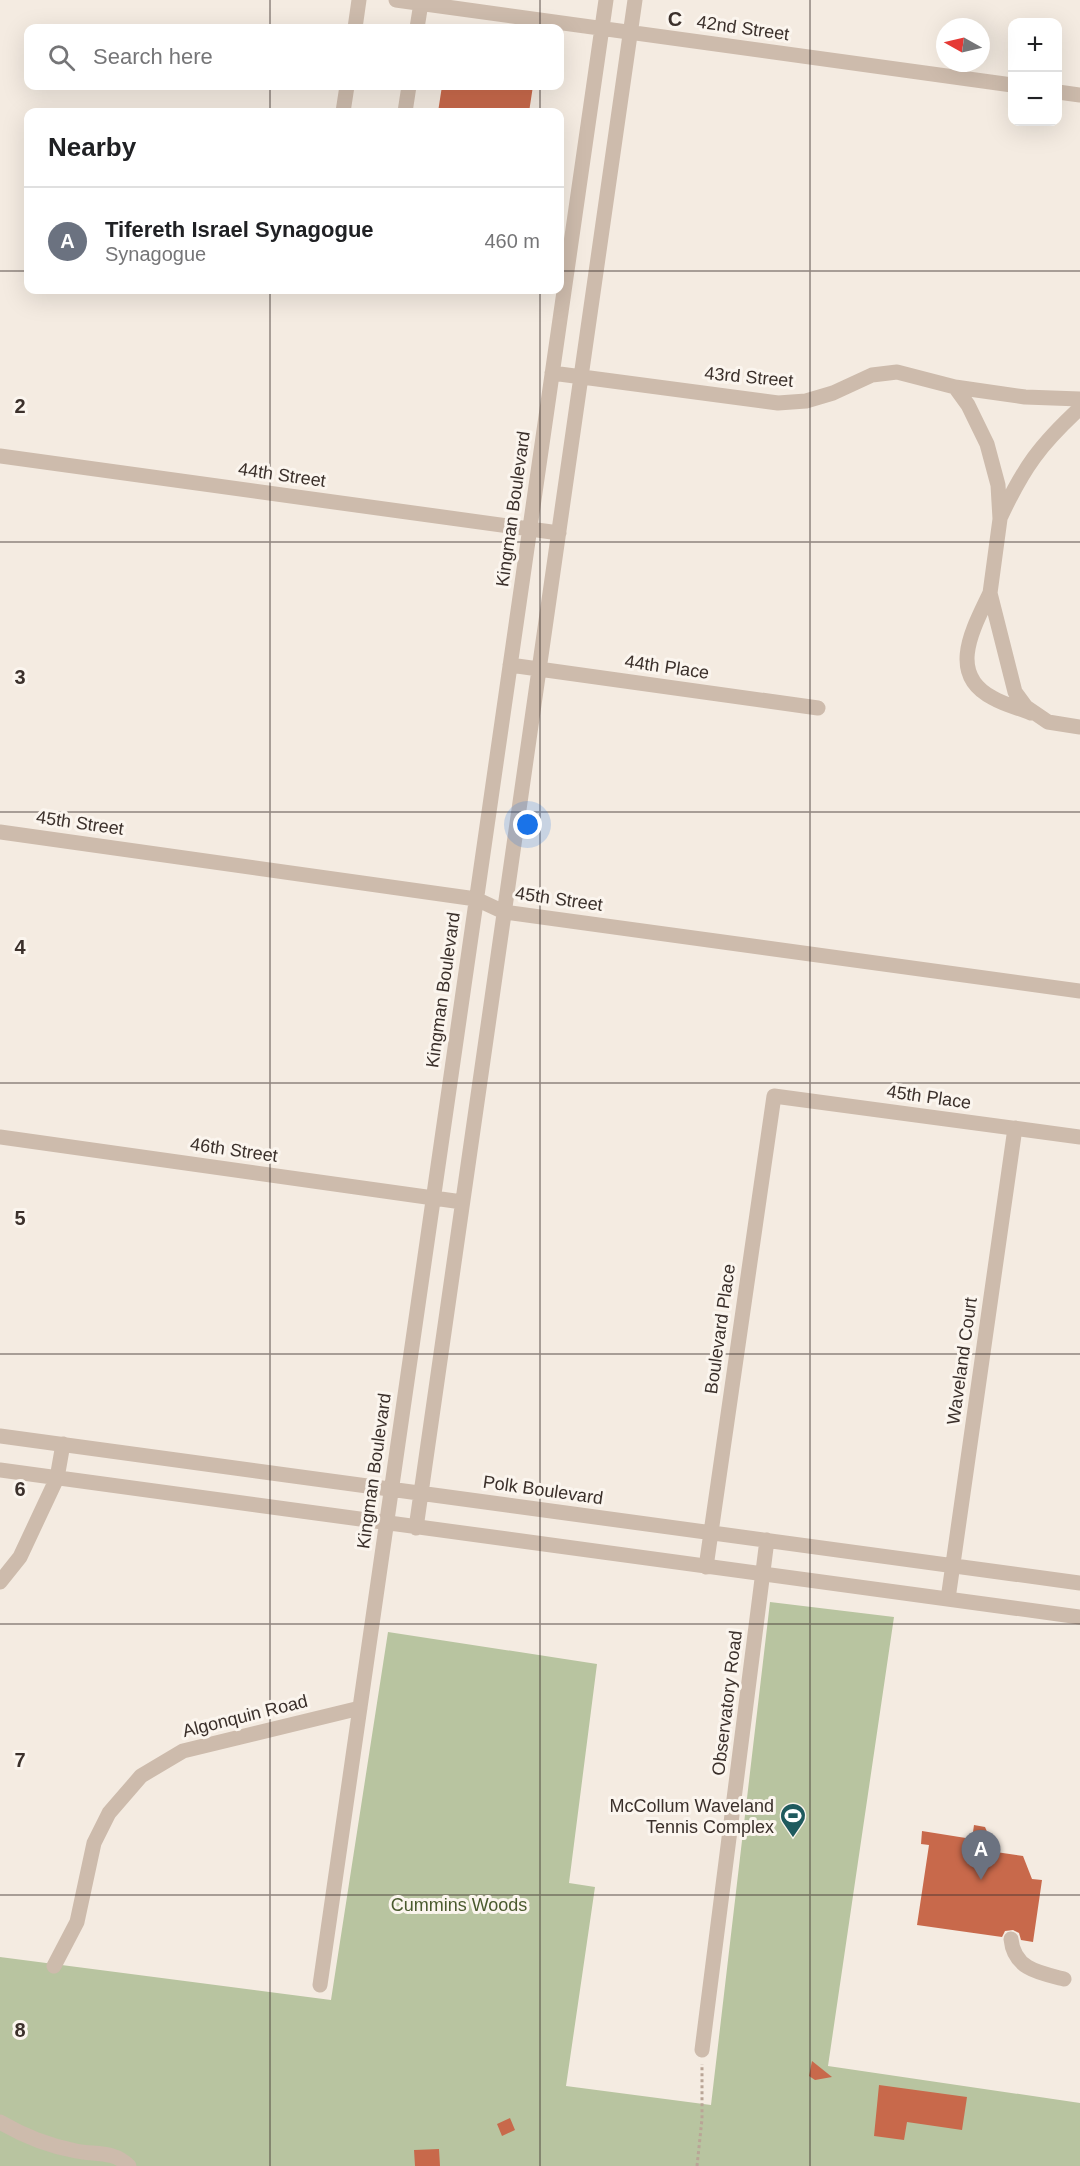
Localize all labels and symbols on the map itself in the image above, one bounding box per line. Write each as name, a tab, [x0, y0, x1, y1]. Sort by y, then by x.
text: C	[668, 8, 682, 30]
street label: 42nd Street	[696, 12, 790, 44]
north arrow	[936, 18, 990, 72]
street label: 43rd Street	[704, 363, 794, 391]
text: 2	[14, 395, 26, 417]
street label: Kingman Boulevard	[492, 430, 534, 588]
street label: 44th Street	[237, 459, 327, 491]
street label: 44th Place	[623, 651, 711, 683]
text: 3	[14, 666, 26, 688]
street label: 45th Street	[35, 807, 125, 839]
your location	[513, 810, 542, 839]
street label: 45th Street	[514, 883, 604, 915]
street label: Kingman Boulevard	[422, 911, 464, 1069]
text: 4	[14, 936, 26, 958]
street label: 45th Place	[885, 1081, 973, 1113]
street label: 46th Street	[189, 1134, 279, 1166]
text: 5	[14, 1207, 26, 1229]
street label: Boulevard Place	[701, 1263, 739, 1395]
street label: Waveland Court	[943, 1296, 981, 1426]
street label: Kingman Boulevard	[353, 1392, 395, 1550]
street label: Polk Boulevard	[482, 1472, 604, 1508]
text: 6	[14, 1478, 26, 1500]
street label: Observatory Road	[708, 1629, 746, 1777]
street label: Algonquin Road	[180, 1691, 310, 1741]
text: 7	[14, 1749, 26, 1771]
place label: McCollum Waveland Tennis Complex	[610, 1796, 774, 1837]
sports icon: McCollum Waveland Tennis Complex	[778, 1801, 808, 1839]
pin: A	[962, 1830, 1000, 1880]
park label: Cummins Woods	[391, 1895, 527, 1915]
text: 8	[14, 2019, 26, 2041]

